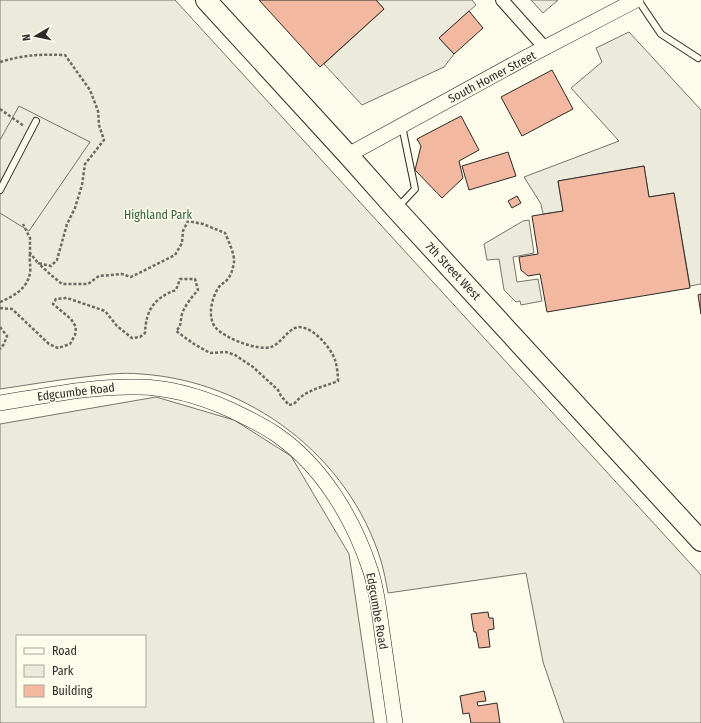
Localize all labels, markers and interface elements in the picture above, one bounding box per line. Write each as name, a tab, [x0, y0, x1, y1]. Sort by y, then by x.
north arrow	[16, 16, 56, 56]
text: N	[20, 33, 34, 42]
street label: South Homer Street	[446, 48, 538, 106]
park label: Highland Park	[124, 208, 192, 222]
street label: 7th Street West	[423, 239, 483, 303]
street label: Edgcumbe Road	[37, 380, 115, 404]
street label: Edgcumbe Road	[363, 571, 391, 651]
legend	[16, 635, 146, 707]
text: Road	[52, 644, 77, 658]
text: Park	[52, 664, 74, 678]
text: Building	[52, 684, 93, 698]

